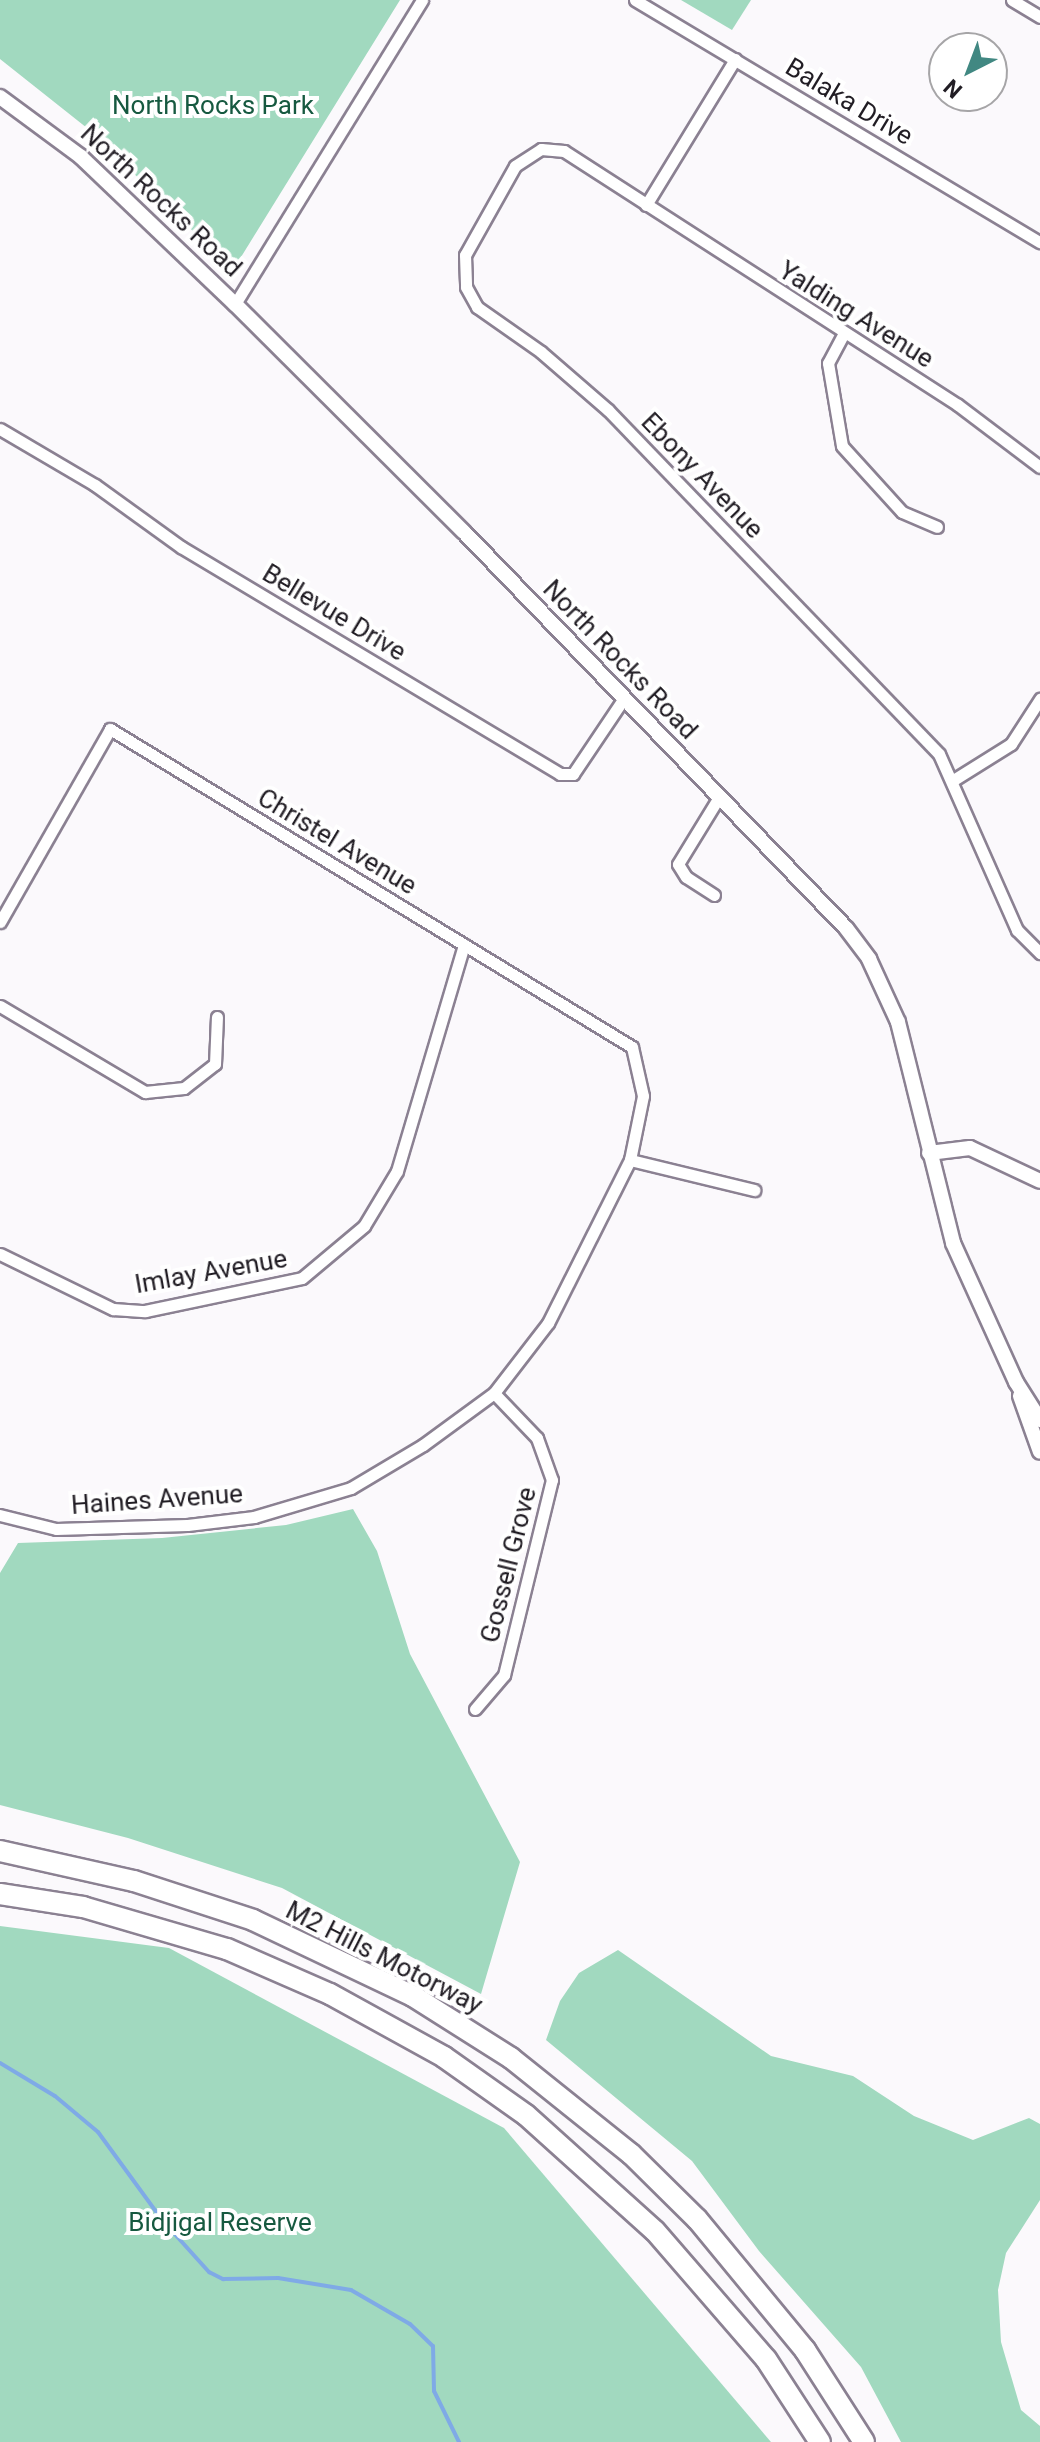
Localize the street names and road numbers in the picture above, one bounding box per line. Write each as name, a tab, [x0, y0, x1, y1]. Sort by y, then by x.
street label: Balaka Drive	[780, 52, 918, 152]
street label: North Rocks Road	[74, 118, 248, 284]
street label: Yalding Avenue	[773, 255, 939, 375]
street label: Ebony Avenue	[634, 407, 770, 545]
street label: Bellevue Drive	[257, 558, 411, 668]
street label: North Rocks Road	[536, 574, 704, 746]
street label: Christel Avenue	[252, 782, 422, 902]
street label: Imlay Avenue	[133, 1243, 289, 1301]
street label: Haines Avenue	[70, 1478, 244, 1522]
street label: Gossell Grove	[475, 1484, 543, 1646]
street label: M2 Hills Motorway	[280, 1895, 488, 2021]

